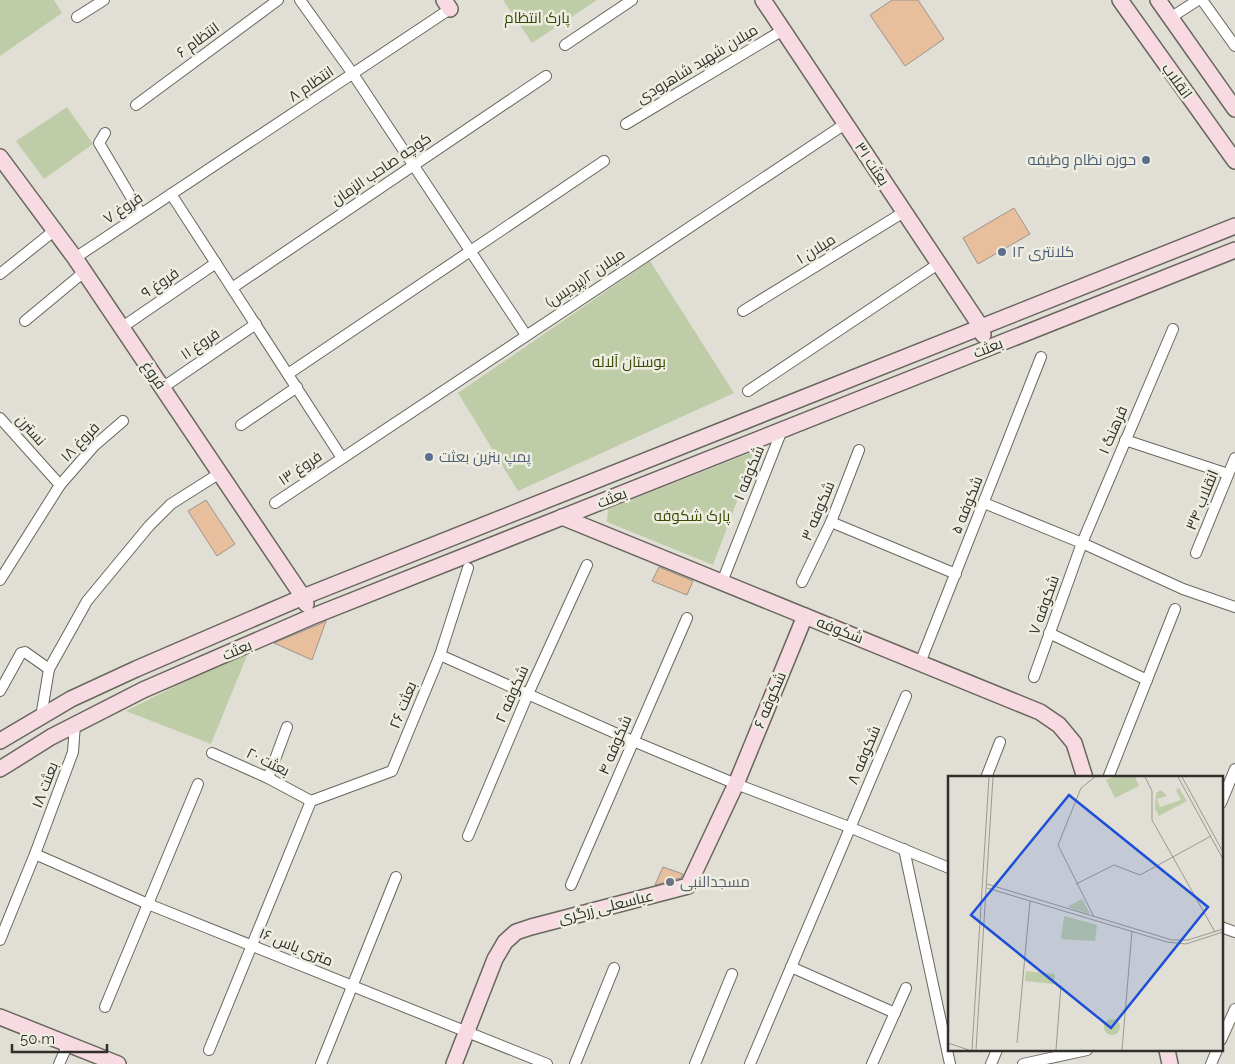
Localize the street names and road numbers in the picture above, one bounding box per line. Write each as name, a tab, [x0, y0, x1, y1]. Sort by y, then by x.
street label: انتظام ۶	[173, 18, 223, 62]
street label: میلان شهید شاهرودی	[633, 21, 762, 108]
street label: انقلاب	[1158, 60, 1196, 102]
street label: انتظام ۸	[285, 62, 338, 106]
street label: کوچه صاحب الزمان	[328, 129, 435, 210]
street label: بعثت ۳۱	[851, 139, 893, 189]
street label: فروغ ۷	[100, 188, 147, 229]
street label: میلان ۱	[793, 230, 839, 269]
street label: میلان ۲(پردیس)	[542, 245, 629, 312]
street label: فروغ ۹	[138, 264, 183, 304]
street label: فروغ ۱۱	[177, 324, 224, 365]
street label: بعثت	[971, 334, 1005, 362]
street label: فروغ	[136, 358, 170, 394]
street label: فرهنگ ۱	[1095, 403, 1131, 457]
street label: نسترن	[12, 411, 50, 450]
street label: فروغ ۱۸	[57, 419, 105, 467]
street label: شکوفه ۱	[730, 443, 768, 503]
street label: فروغ ۱۳	[275, 447, 326, 491]
street label: انقلاب ۳۴	[1182, 467, 1222, 533]
street label: شکوفه ۵	[947, 473, 987, 537]
street label: شکوفه ۳	[797, 479, 839, 543]
street label: بعثت	[595, 484, 629, 512]
street label: شکوفه ۷	[1025, 573, 1063, 637]
street label: شکوفه	[814, 613, 866, 647]
street label: بعثت	[220, 636, 254, 664]
street label: شکوفه ۲	[491, 663, 533, 725]
street label: شکوفه ۶	[750, 669, 790, 731]
street label: بعثت ۲۶	[385, 679, 421, 731]
street label: شکوفه ۴	[595, 713, 635, 777]
street label: شکوفه ۸	[844, 723, 884, 787]
street label: بعثت ۲۰	[244, 744, 292, 780]
street label: بعثت ۱۸	[28, 759, 62, 811]
street label: عباسعلی زرگری	[557, 886, 656, 928]
street label: ۱۶ متری یاس	[256, 924, 336, 971]

